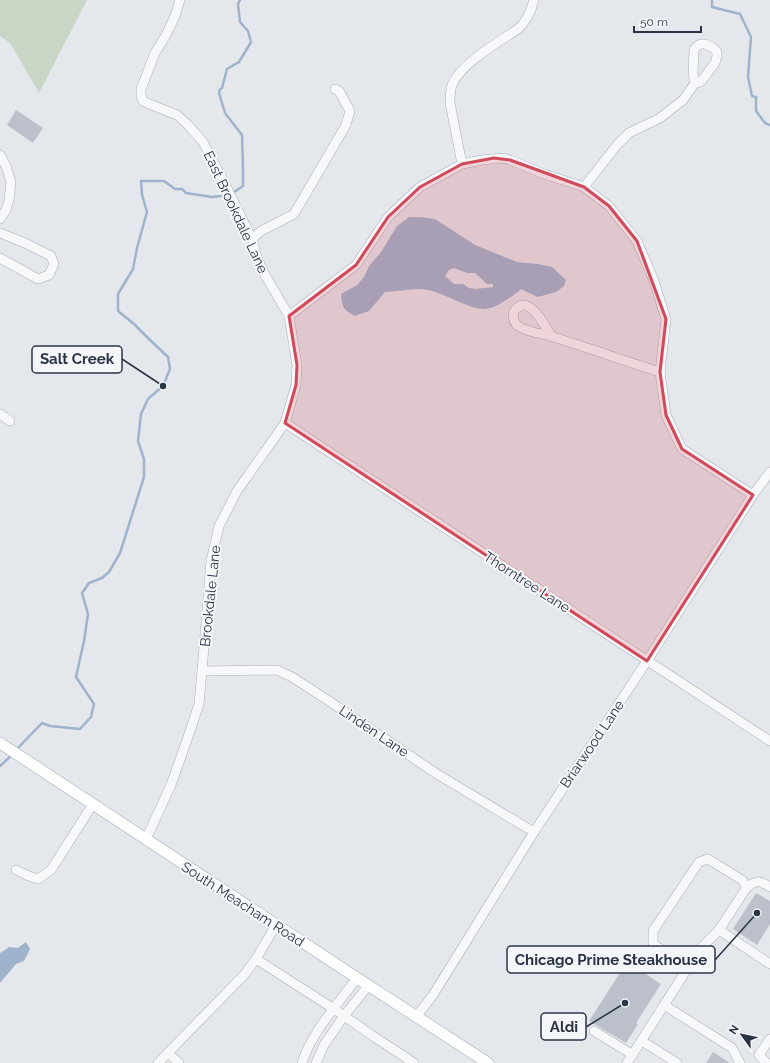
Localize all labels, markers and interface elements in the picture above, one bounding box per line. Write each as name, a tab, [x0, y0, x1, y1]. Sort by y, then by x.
scale bar	[634, 8, 701, 34]
text: 50 m	[640, 15, 668, 29]
street label: East Brookdale Lane	[201, 148, 271, 276]
callout: Salt Creek	[32, 346, 122, 373]
text: Salt Creek	[40, 350, 115, 368]
street label: Brookdale Lane	[197, 545, 223, 647]
street label: Thorntree Lane	[481, 548, 573, 616]
street label: Briarwood Lane	[557, 697, 627, 791]
street label: Linden Lane	[336, 702, 412, 760]
street label: South Meacham Road	[179, 858, 307, 950]
callout: Chicago Prime Steakhouse	[507, 946, 715, 973]
text: Chicago Prime Steakhouse	[515, 951, 707, 969]
callout: Aldi	[541, 1013, 586, 1040]
north arrow	[722, 1015, 762, 1055]
text: Aldi	[550, 1018, 578, 1036]
text: N	[726, 1023, 742, 1037]

